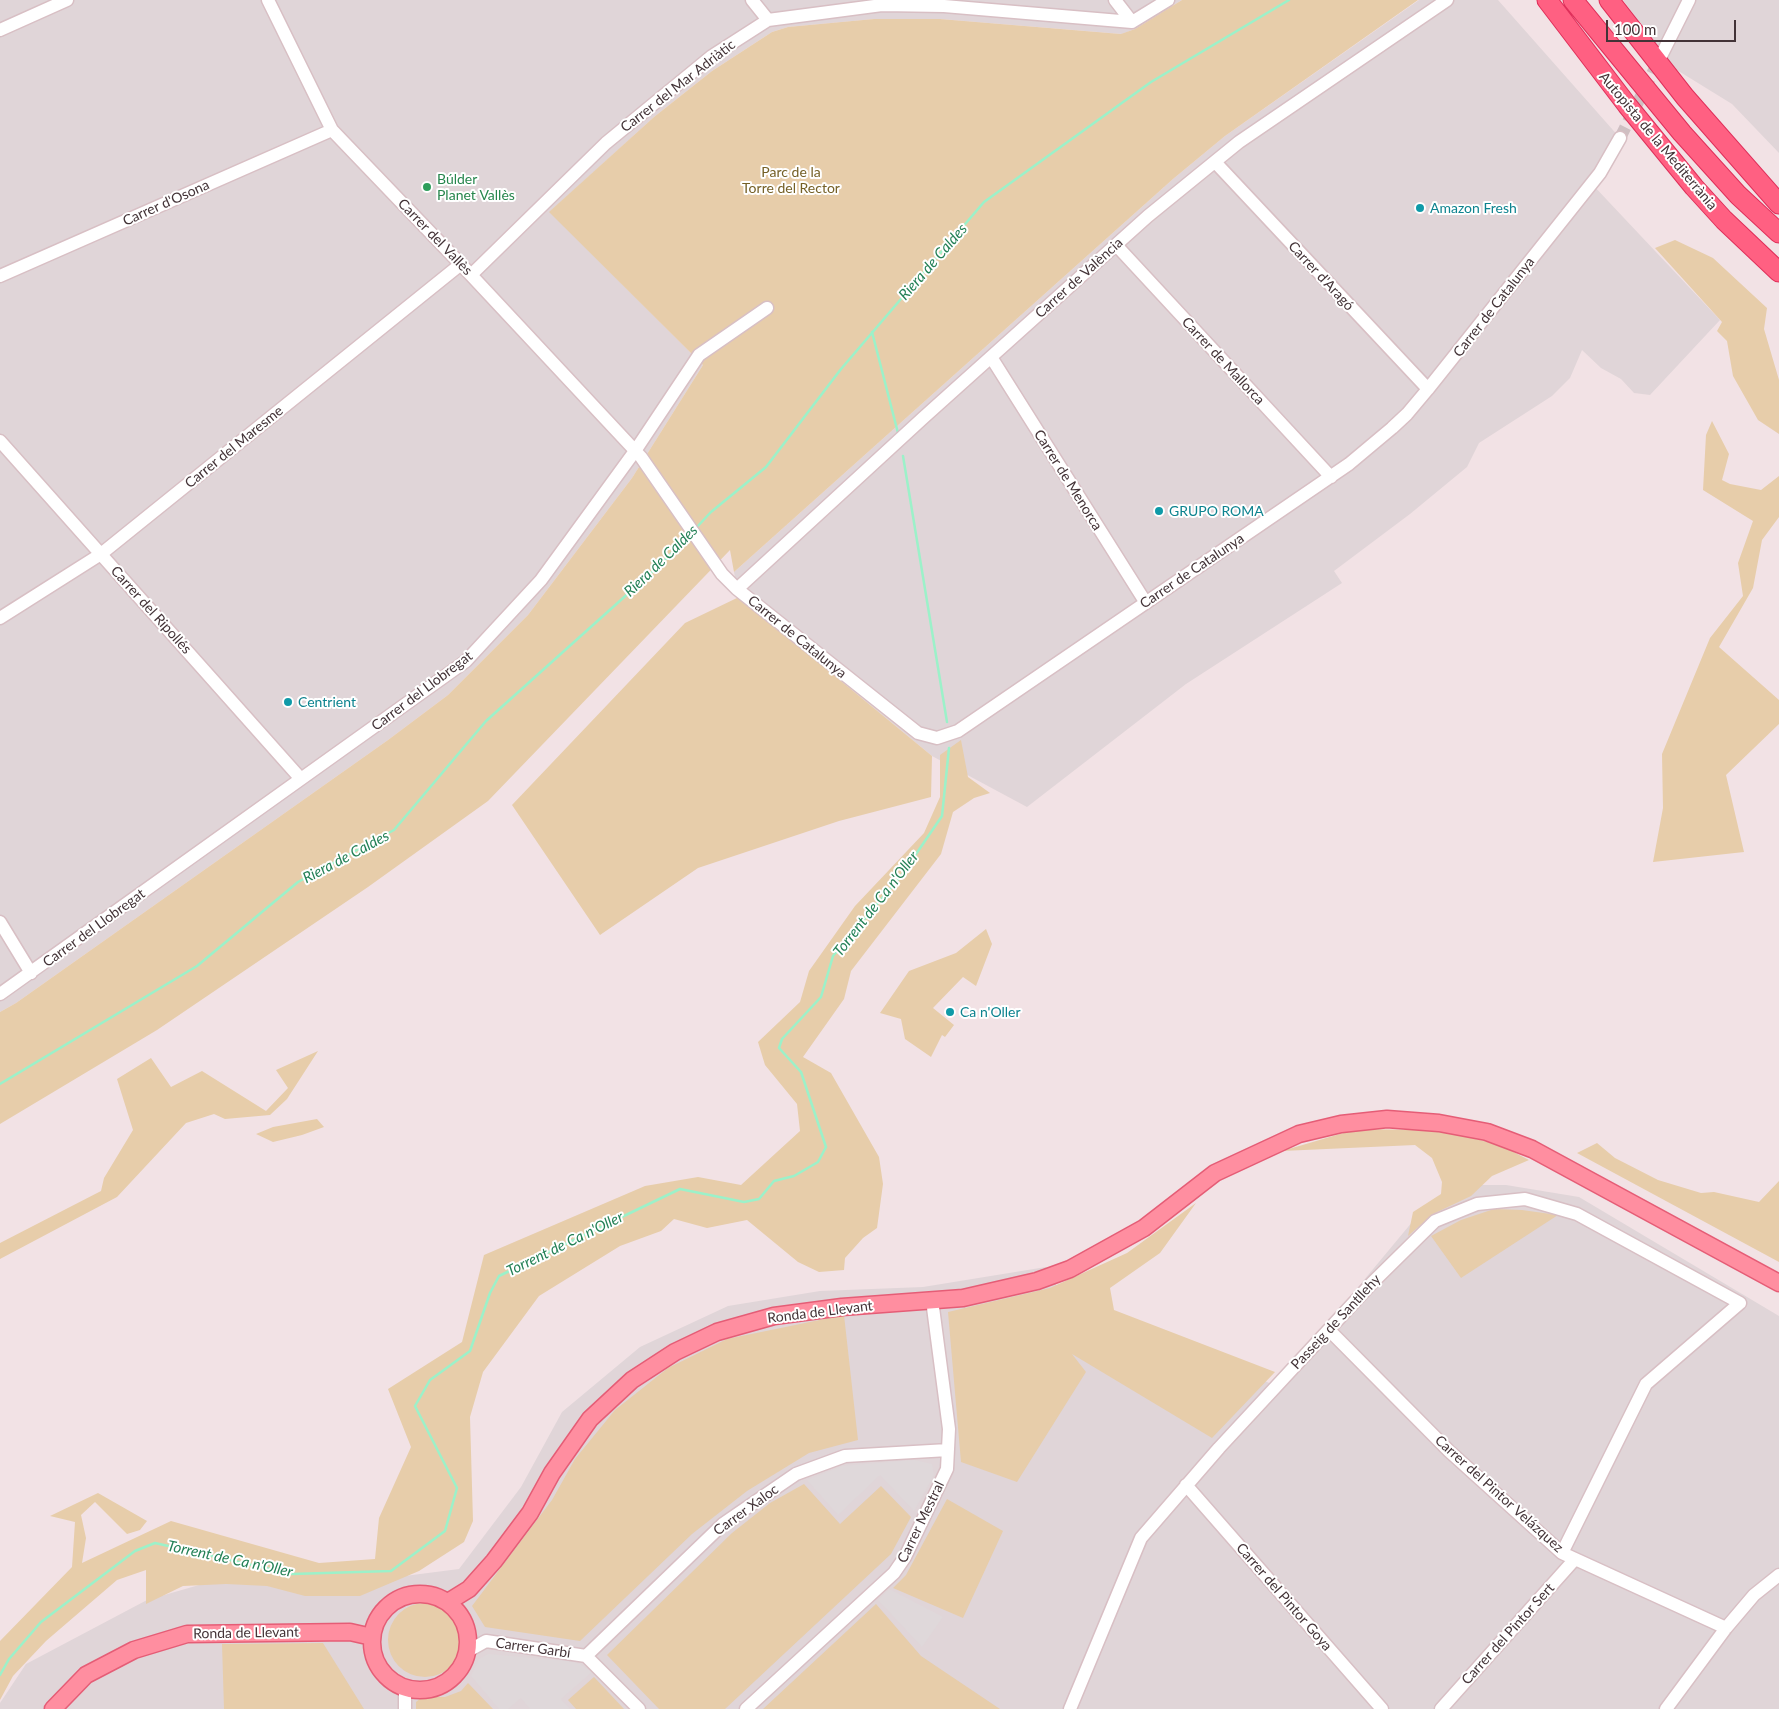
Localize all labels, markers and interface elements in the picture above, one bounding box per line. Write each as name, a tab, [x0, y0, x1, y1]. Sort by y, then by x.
scale bar	[1609, 10, 1739, 42]
text: 100 m	[1614, 20, 1656, 38]
street label: Carrer del Mar Adriàtic	[617, 36, 739, 136]
street label: Autopista de la Mediterrània	[1596, 69, 1720, 213]
park label: Parc de la Torre del Rector	[742, 164, 840, 196]
place label: Búlder Planet Vallès	[437, 171, 515, 203]
street label: Carrer d'Osona	[120, 176, 212, 230]
marker: Búlder Planet Vallès	[421, 181, 433, 193]
street label: Carrer del Vallès	[394, 195, 476, 279]
place label: Amazon Fresh	[1430, 200, 1517, 216]
marker: Amazon Fresh	[1414, 202, 1426, 214]
water label: Riera de Caldes	[895, 220, 971, 304]
street label: Carrer de València	[1032, 234, 1126, 322]
street label: Carrer d'Aragó	[1285, 238, 1357, 314]
street label: Carrer de Catalunya	[1450, 254, 1538, 360]
street label: Carrer de Mallorca	[1178, 314, 1268, 408]
street label: Carrer del Maresme	[182, 402, 286, 492]
street label: Carrer de Menorca	[1030, 427, 1106, 533]
place label: GRUPO ROMA	[1169, 503, 1264, 519]
marker: GRUPO ROMA	[1153, 505, 1165, 517]
water label: Riera de Caldes	[621, 521, 701, 601]
street label: Carrer de Catalunya	[1137, 530, 1247, 612]
street label: Carrer del Ripollés	[107, 563, 195, 657]
street label: Carrer de Catalunya	[744, 592, 850, 682]
street label: Carrer del Llobregat	[368, 648, 476, 734]
place label: Centrient	[298, 694, 356, 710]
marker: Centrient	[282, 696, 294, 708]
water label: Riera de Caldes	[300, 827, 392, 887]
water label: Torrent de Ca n'Oller	[830, 848, 922, 960]
street label: Carrer del Llobregat	[40, 885, 148, 971]
place label: Ca n'Oller	[960, 1004, 1021, 1020]
marker: Ca n'Oller	[944, 1006, 956, 1018]
water label: Torrent de Ca n'Oller	[504, 1208, 626, 1280]
street label: Passeig de Santllehy	[1288, 1271, 1384, 1373]
street label: Ronda de Llevant	[766, 1297, 874, 1327]
street label: Carrer del Pintor Velázquez	[1431, 1432, 1567, 1556]
street label: Carrer Mestral	[894, 1478, 948, 1566]
street label: Carrer Xaloc	[710, 1481, 782, 1539]
water label: Torrent de Ca n'Oller	[166, 1537, 294, 1581]
street label: Carrer del Pintor Goya	[1233, 1540, 1335, 1654]
street label: Carrer del Pintor Sert	[1458, 1580, 1558, 1688]
street label: Ronda de Llevant	[193, 1624, 299, 1642]
street label: Carrer Garbí	[494, 1634, 572, 1662]

